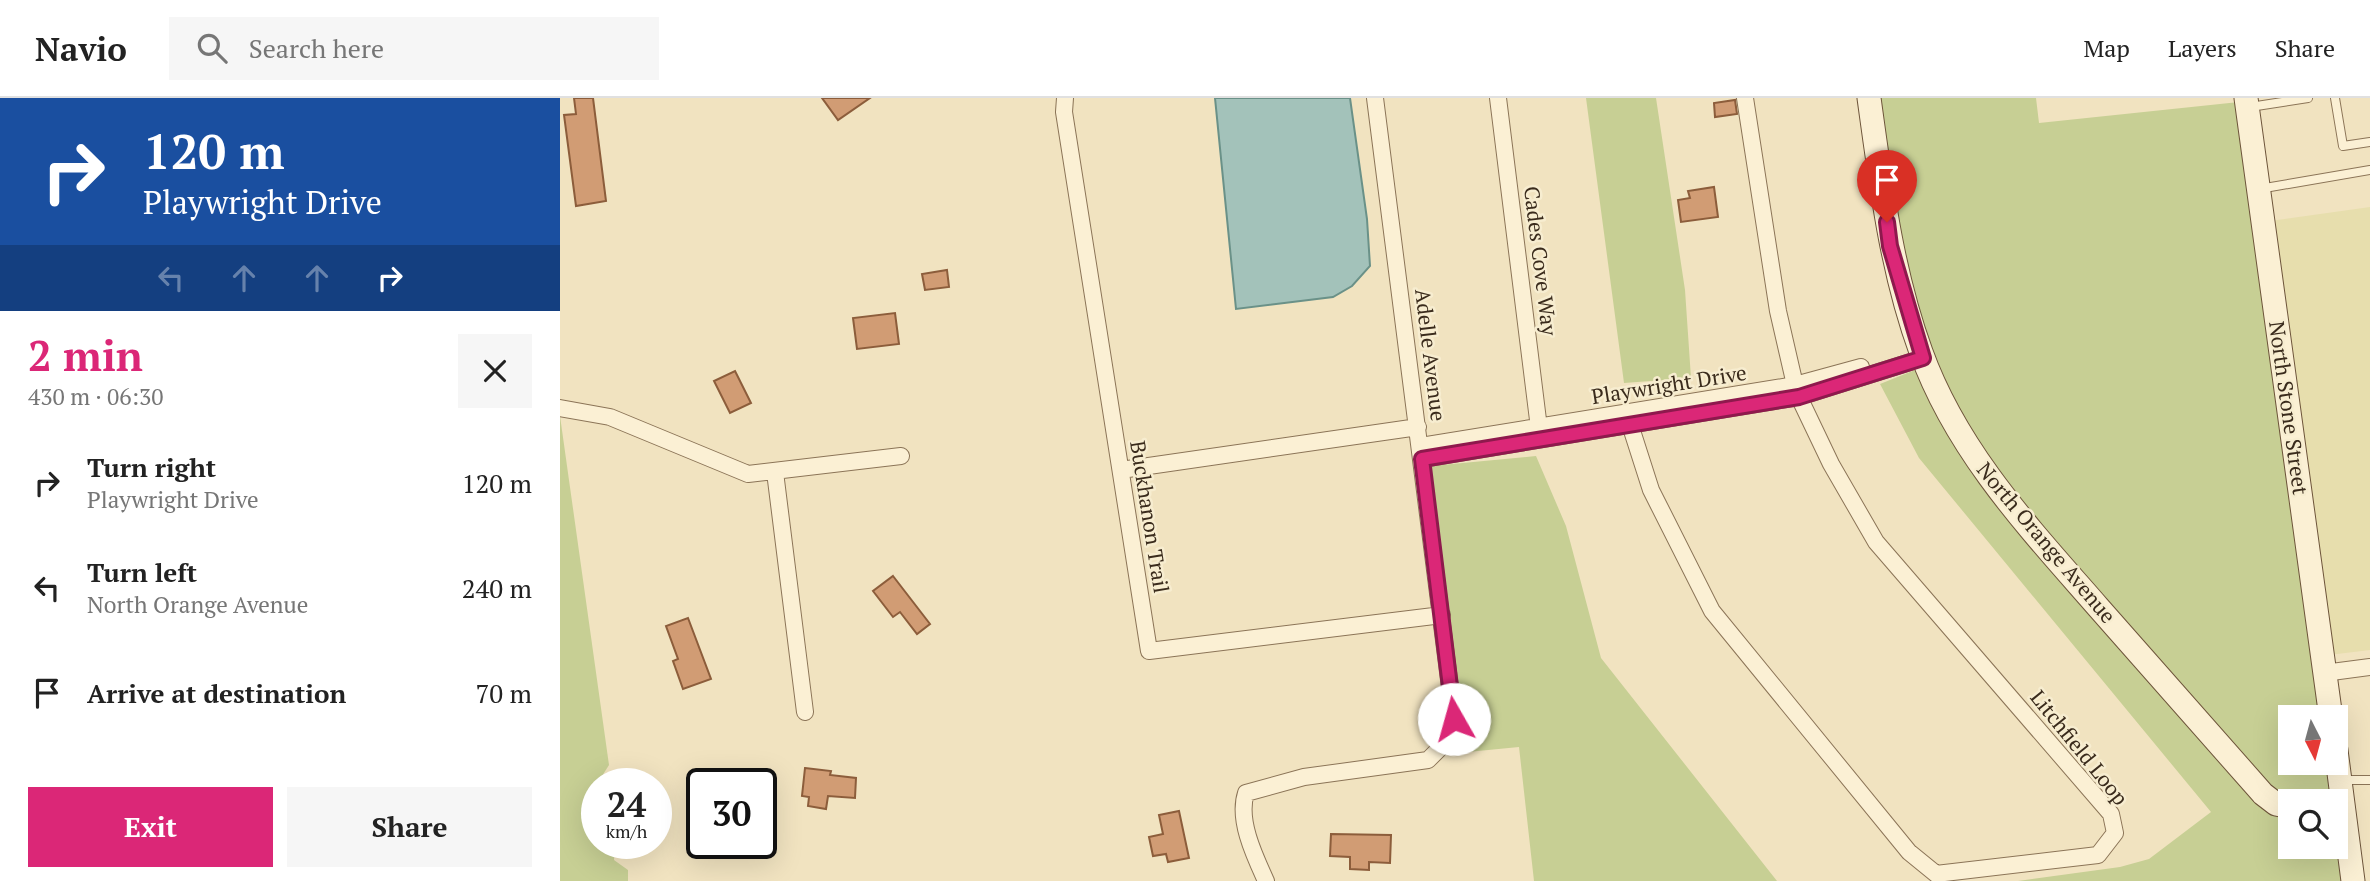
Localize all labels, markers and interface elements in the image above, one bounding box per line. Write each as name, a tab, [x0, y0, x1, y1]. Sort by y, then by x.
search box	[169, 17, 659, 80]
text: Navio	[35, 27, 127, 70]
icon: search	[193, 29, 231, 67]
text: Search here	[249, 31, 384, 65]
text: Map	[2083, 32, 2130, 64]
text: Layers	[2168, 32, 2237, 64]
text: Share	[2275, 32, 2335, 64]
text: 120 m	[143, 118, 285, 183]
icon: right	[28, 126, 119, 217]
pin	[1857, 150, 1917, 222]
icon: arrive	[1868, 161, 1906, 199]
text: Playwright Drive	[143, 181, 382, 223]
street label: Cades Cove Way	[1518, 185, 1564, 338]
icon: left	[152, 259, 190, 297]
icon: ahead	[225, 259, 263, 297]
icon: ahead	[298, 259, 336, 297]
icon: right	[371, 259, 409, 297]
street label: Adelle Avenue	[1409, 287, 1453, 423]
street label: North Stone Street	[2263, 319, 2315, 497]
text: 2 min	[28, 327, 143, 383]
button: close	[458, 334, 532, 408]
street label: Playwright Drive	[1589, 358, 1748, 410]
text: 430 m · 06:30	[28, 381, 163, 412]
street label: Buckhanon Trail	[1124, 439, 1176, 595]
text: Turn right	[87, 450, 216, 484]
street label: North Orange Avenue	[1971, 456, 2122, 629]
icon: right	[28, 464, 66, 502]
text: 120 m	[462, 466, 532, 500]
text: Playwright Drive	[87, 484, 259, 515]
text: Turn left	[87, 555, 197, 589]
icon: left	[28, 569, 66, 607]
text: 240 m	[462, 571, 532, 605]
text: North Orange Avenue	[87, 589, 308, 620]
icon: arrive	[28, 674, 66, 712]
text: Arrive at destination	[87, 676, 346, 710]
text: 70 m	[476, 676, 532, 710]
position arrow	[1417, 682, 1491, 756]
street label: Litchfield Loop	[2025, 684, 2135, 811]
north arrow	[2278, 705, 2348, 775]
map controls	[2278, 705, 2348, 859]
speed limit sign: 30	[686, 768, 777, 859]
text: 24	[607, 781, 646, 827]
button: Exit	[28, 787, 273, 867]
button: Share	[287, 787, 532, 867]
button: search	[2278, 789, 2348, 859]
text: km/h	[606, 819, 647, 843]

